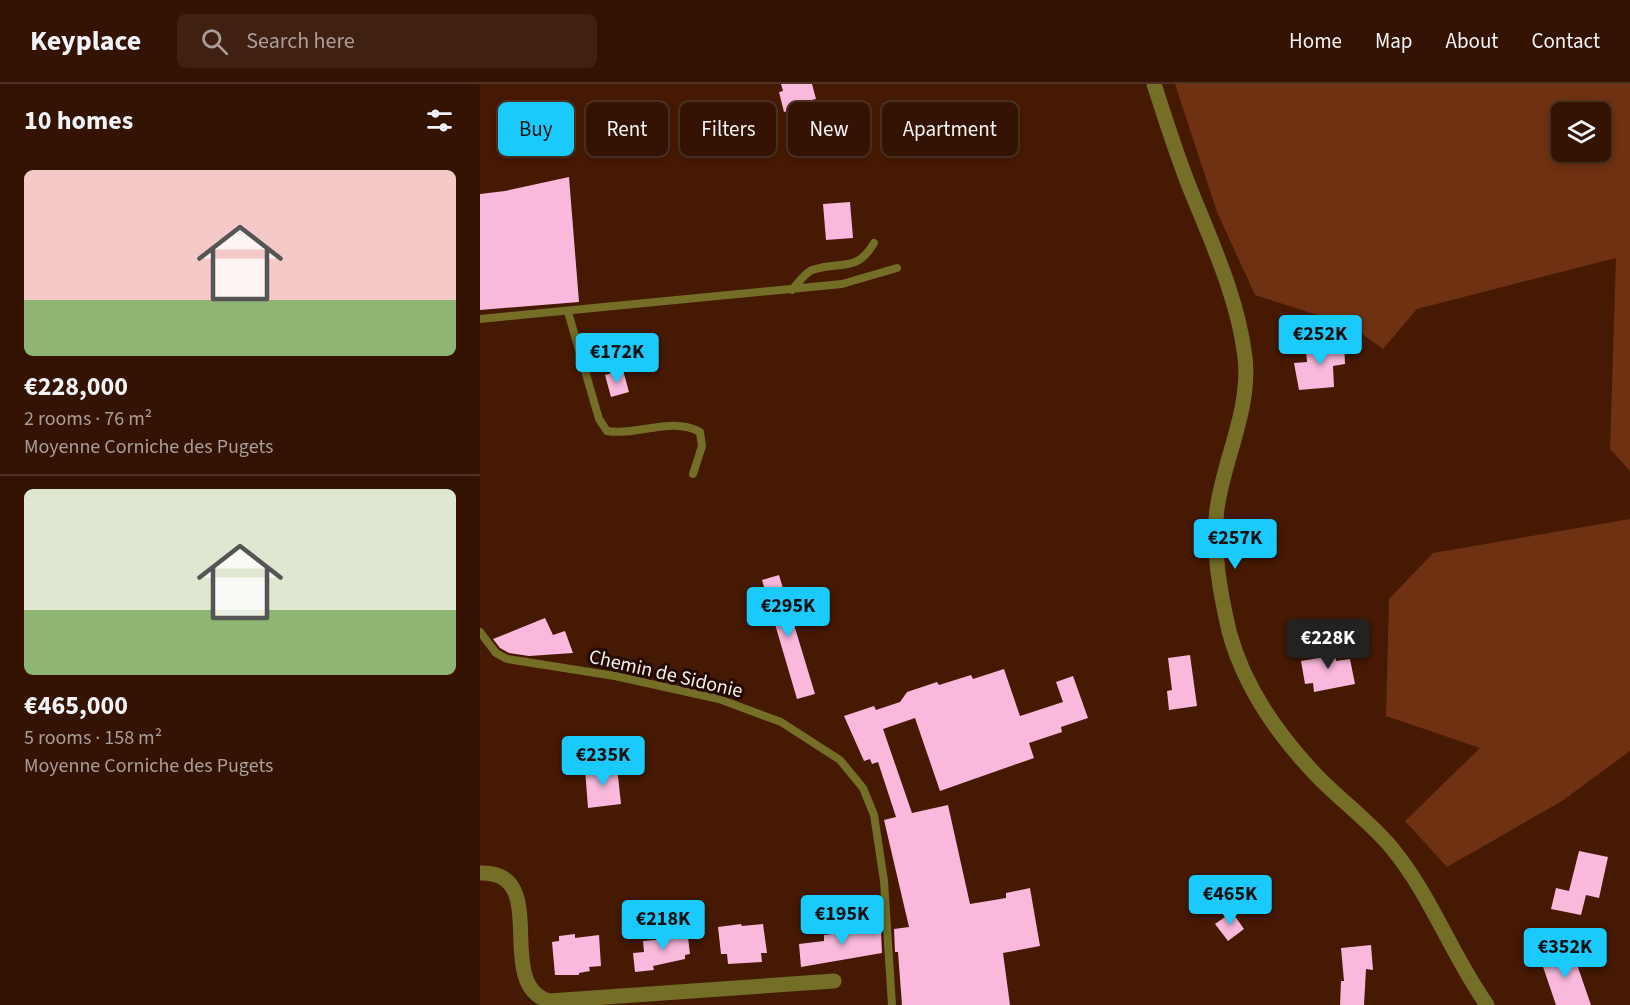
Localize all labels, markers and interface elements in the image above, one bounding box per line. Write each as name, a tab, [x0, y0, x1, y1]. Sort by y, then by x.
search box	[177, 14, 597, 68]
text: Keyplace	[30, 21, 141, 61]
icon: search	[198, 25, 231, 58]
text: Search here	[246, 25, 355, 57]
text: Home	[1289, 26, 1342, 56]
text: Map	[1375, 26, 1413, 56]
text: About	[1446, 26, 1498, 56]
text: Contact	[1531, 26, 1600, 56]
text: 10 homes	[24, 102, 133, 139]
chip: Buy	[498, 102, 574, 156]
chip: Rent	[586, 102, 668, 156]
chip: Filters	[680, 102, 776, 156]
chip: New	[788, 102, 870, 156]
chip: Apartment	[882, 102, 1018, 156]
map controls	[1551, 102, 1611, 162]
button: layers	[1551, 102, 1611, 162]
icon: filters	[423, 104, 456, 137]
icon: home	[186, 209, 294, 317]
pin: €252K	[1278, 315, 1362, 366]
text: €252K	[1293, 320, 1347, 348]
pin: €172K	[575, 333, 659, 384]
text: €172K	[590, 338, 644, 366]
text: €228,000	[24, 368, 128, 405]
text: 2 rooms · 76 m²	[24, 405, 152, 433]
text: Moyenne Corniche des Pugets	[24, 433, 273, 461]
pin: €257K	[1193, 519, 1277, 570]
text: €257K	[1208, 524, 1262, 552]
icon: home	[186, 528, 294, 636]
pin: €295K	[746, 587, 830, 638]
text: €295K	[761, 592, 815, 620]
pin: €228K	[1286, 619, 1370, 670]
text: €228K	[1301, 624, 1355, 652]
street label: Chemin de Sidonie	[586, 643, 745, 705]
text: €465,000	[24, 687, 128, 724]
text: 5 rooms · 158 m²	[24, 724, 162, 752]
pin: €235K	[561, 736, 645, 787]
text: €235K	[576, 741, 630, 769]
text: Moyenne Corniche des Pugets	[24, 752, 273, 780]
pin: €465K	[1188, 875, 1272, 926]
text: €465K	[1203, 880, 1257, 908]
pin: €195K	[800, 895, 884, 946]
pin: €218K	[621, 900, 705, 951]
text: €195K	[815, 900, 869, 928]
text: €218K	[636, 905, 690, 933]
pin: €352K	[1523, 928, 1607, 979]
text: €352K	[1538, 933, 1592, 961]

